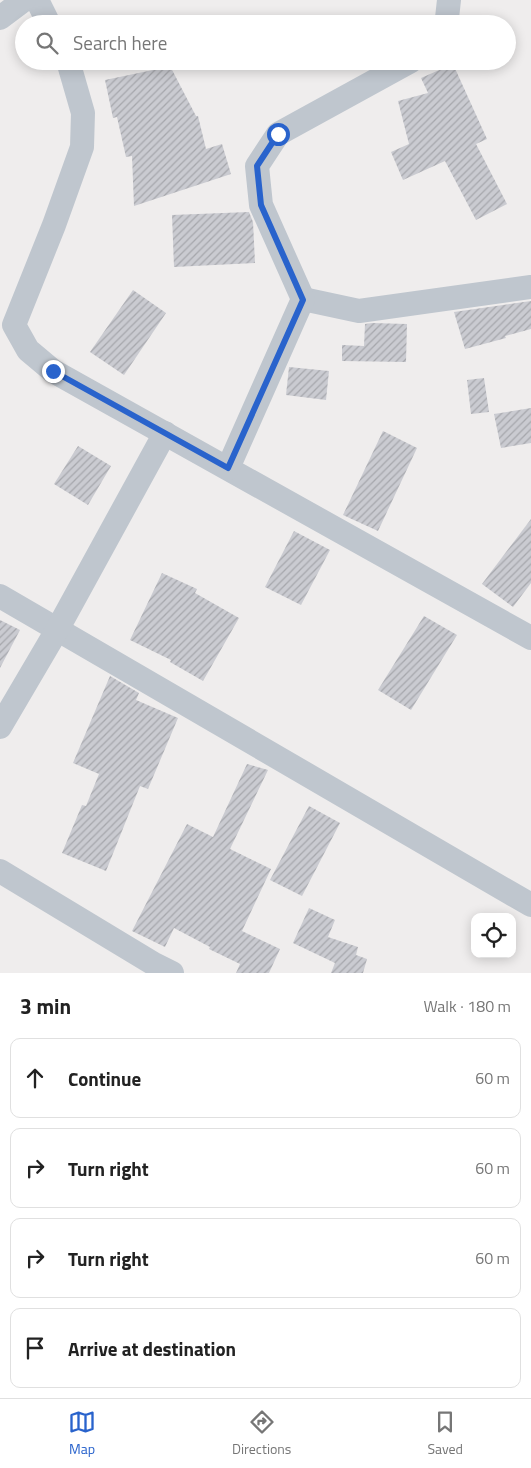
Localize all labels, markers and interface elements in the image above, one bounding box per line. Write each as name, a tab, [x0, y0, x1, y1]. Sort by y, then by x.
search box	[15, 15, 516, 70]
text: Search here	[73, 28, 167, 57]
icon: search	[33, 29, 61, 57]
route start	[267, 123, 290, 146]
route end	[42, 360, 65, 383]
map controls	[471, 913, 516, 958]
button: locate	[471, 913, 516, 958]
text: 3 min	[20, 990, 71, 1022]
text: Walk · 180 m	[423, 994, 511, 1018]
icon: ahead	[21, 1064, 49, 1092]
text: Continue	[68, 1064, 141, 1093]
text: 60 m	[475, 1066, 510, 1090]
icon: right	[21, 1154, 49, 1182]
text: Turn right	[68, 1154, 149, 1183]
text: 60 m	[475, 1156, 510, 1180]
icon: right	[21, 1244, 49, 1272]
text: Turn right	[68, 1244, 149, 1273]
text: 60 m	[475, 1246, 510, 1270]
icon: arrive	[21, 1334, 49, 1362]
text: Arrive at destination	[68, 1334, 236, 1363]
tab: Map	[68, 1408, 96, 1459]
tab: Directions	[232, 1408, 291, 1459]
tab: Saved	[427, 1408, 463, 1459]

